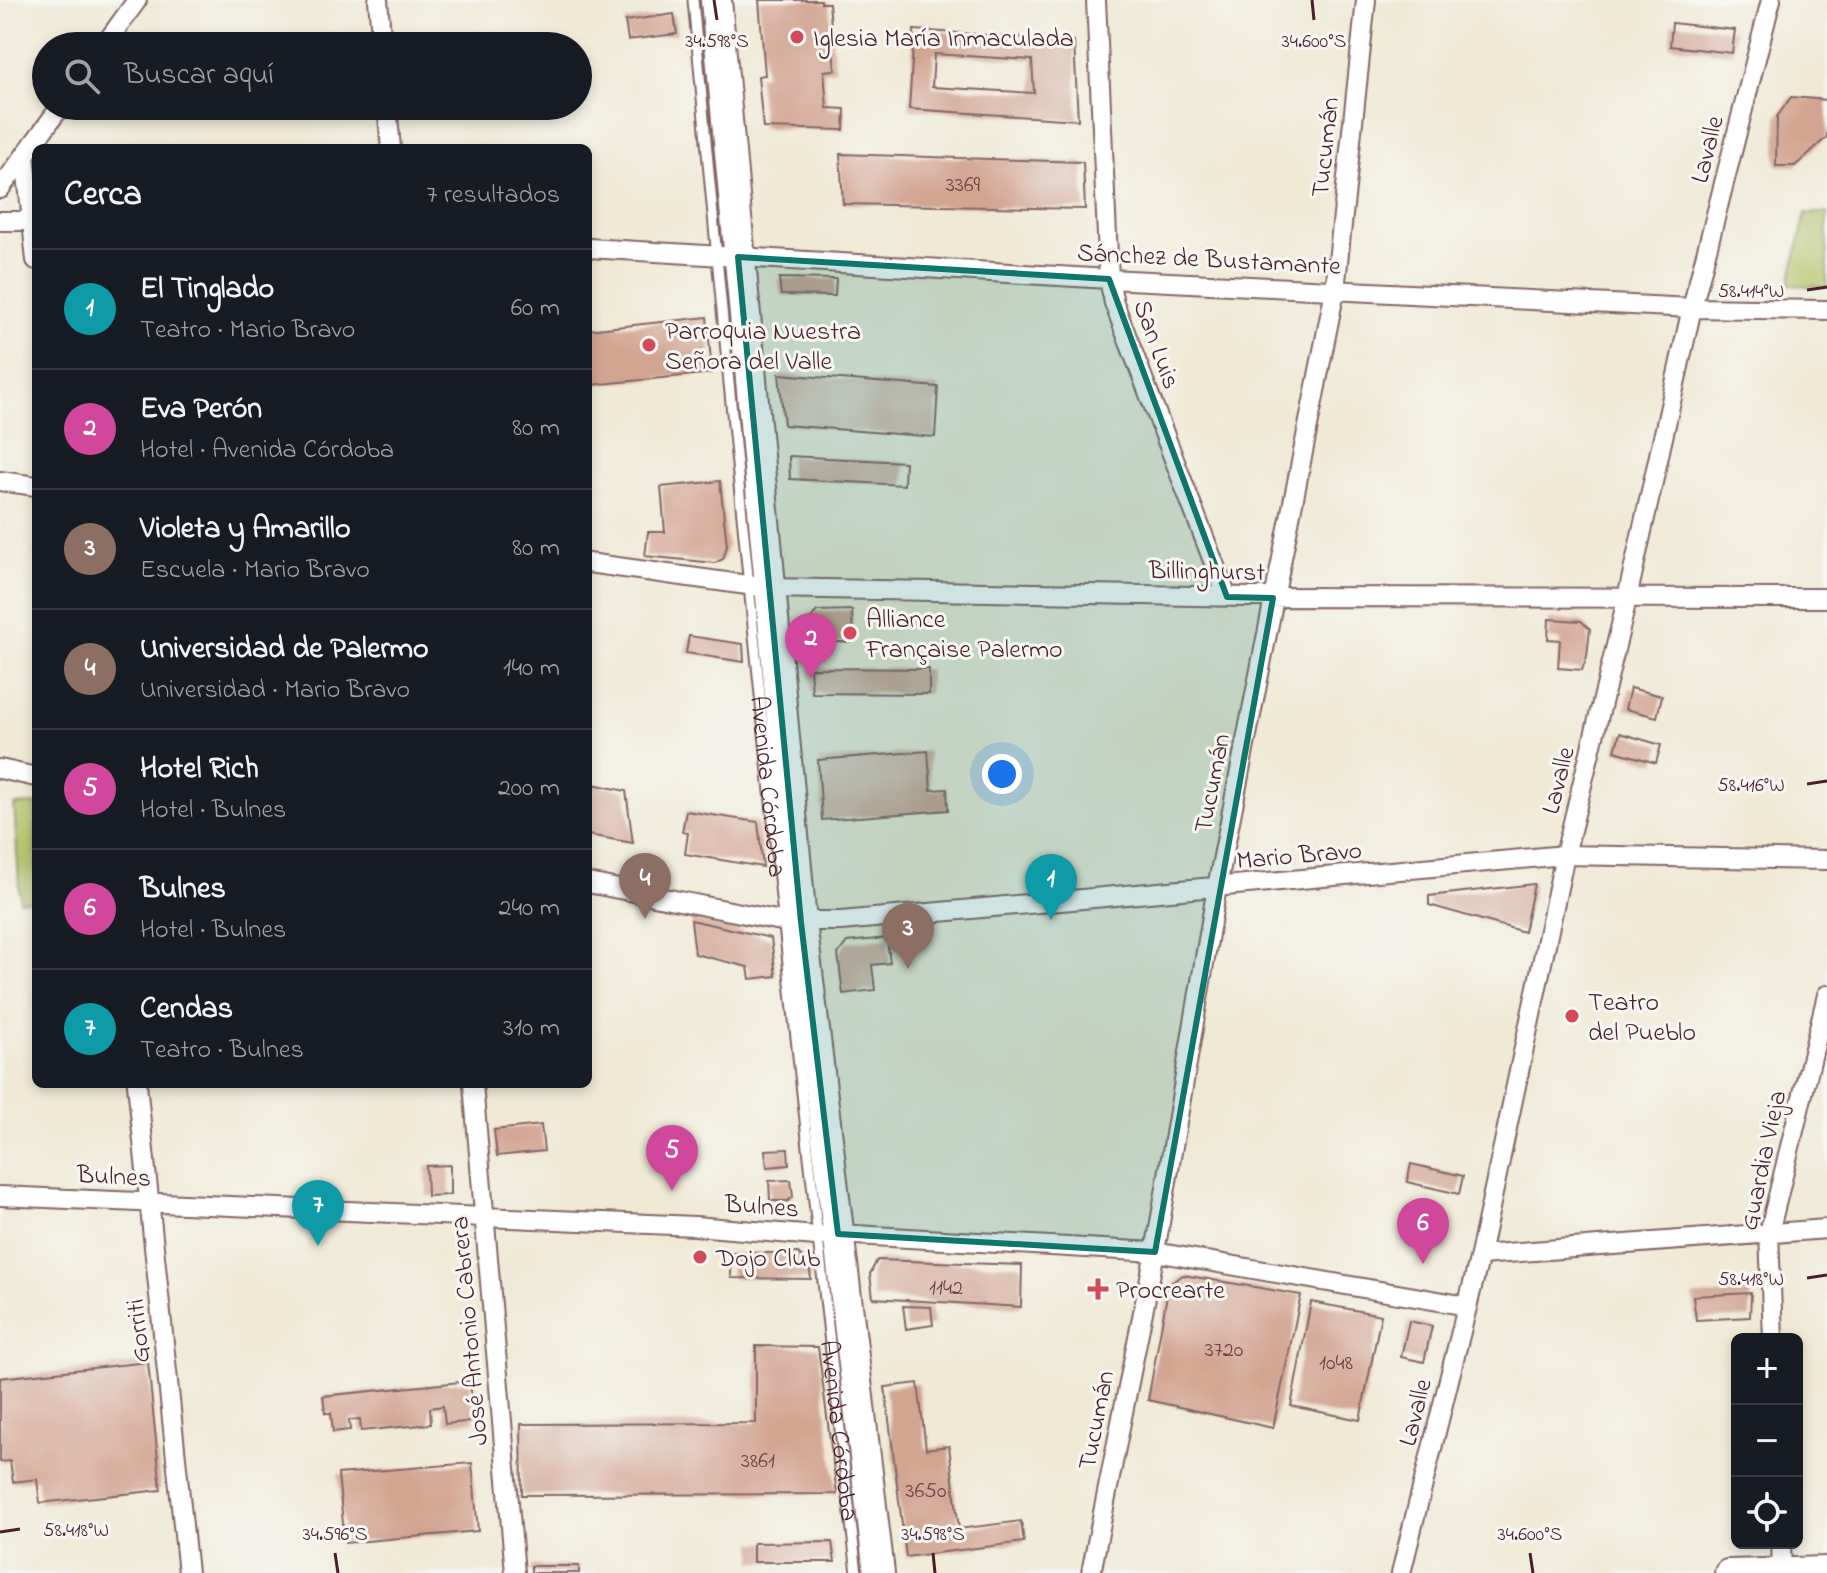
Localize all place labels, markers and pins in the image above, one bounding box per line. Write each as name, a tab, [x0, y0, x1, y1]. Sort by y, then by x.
place label: Iglesia María Inmaculada	[813, 21, 1074, 59]
marker: Iglesia María Inmaculada	[788, 28, 806, 46]
place label: Parroquia Nuestra Señora del Valle	[665, 314, 861, 382]
marker: Parroquia Nuestra Señora del Valle	[640, 336, 658, 354]
place label: Alliance Française Palermo	[865, 602, 1063, 670]
pin: 2	[785, 613, 837, 679]
marker: Alliance Française Palermo	[841, 624, 859, 642]
pin: 4	[619, 853, 671, 919]
pin: 1	[1025, 854, 1077, 920]
pin: 3	[882, 903, 934, 969]
place label: Teatro del Pueblo	[1588, 985, 1696, 1053]
marker: Teatro del Pueblo	[1563, 1007, 1581, 1025]
pin: 5	[646, 1125, 698, 1191]
pin: 7	[292, 1180, 344, 1246]
pin: 6	[1397, 1198, 1449, 1264]
place label: Dojo Club	[715, 1241, 821, 1279]
marker: Dojo Club	[691, 1248, 709, 1266]
place label: Procrearte	[1116, 1273, 1225, 1311]
marker: Procrearte	[1087, 1278, 1109, 1300]

